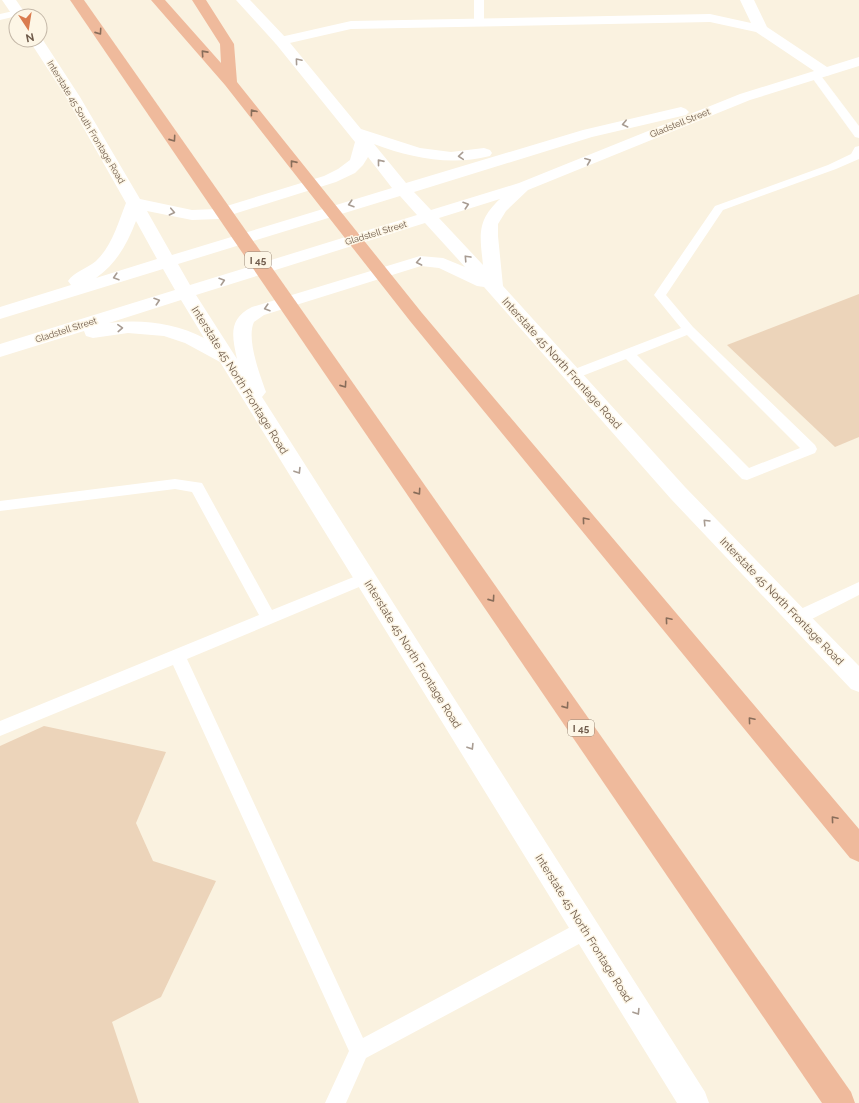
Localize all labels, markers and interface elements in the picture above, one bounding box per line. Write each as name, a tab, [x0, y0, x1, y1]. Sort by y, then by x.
north arrow	[8, 8, 48, 48]
one-way arrow	[94, 28, 102, 35]
text: N	[25, 30, 35, 45]
one-way arrow	[202, 50, 209, 57]
street label: Interstate 45 South Frontage Road	[45, 59, 127, 186]
one-way arrow	[295, 59, 302, 66]
street label: Gladstell Street	[649, 106, 711, 140]
one-way arrow	[251, 109, 258, 116]
one-way arrow	[621, 120, 628, 128]
one-way arrow	[168, 135, 176, 142]
one-way arrow	[458, 152, 464, 161]
one-way arrow	[584, 157, 591, 165]
one-way arrow	[378, 159, 385, 166]
one-way arrow	[290, 161, 297, 168]
one-way arrow	[348, 199, 355, 208]
one-way arrow	[462, 201, 469, 210]
one-way arrow	[168, 207, 175, 215]
street label: Gladstell Street	[344, 219, 408, 247]
road number: I 45	[245, 252, 271, 268]
one-way arrow	[464, 255, 472, 263]
one-way arrow	[415, 257, 422, 266]
one-way arrow	[113, 272, 120, 281]
one-way arrow	[218, 277, 225, 286]
street label: Interstate 45 North Frontage Road	[499, 295, 624, 432]
one-way arrow	[154, 297, 161, 306]
one-way arrow	[264, 303, 271, 312]
street label: Interstate 45 North Frontage Road	[188, 304, 291, 457]
street label: Gladstell Street	[34, 315, 98, 345]
one-way arrow	[117, 324, 123, 333]
one-way arrow	[339, 380, 346, 387]
one-way arrow	[293, 467, 301, 474]
one-way arrow	[413, 487, 420, 494]
one-way arrow	[582, 517, 589, 524]
one-way arrow	[703, 519, 711, 527]
street label: Interstate 45 North Frontage Road	[717, 535, 846, 668]
street label: Interstate 45 North Frontage Road	[361, 578, 464, 731]
one-way arrow	[487, 594, 494, 601]
one-way arrow	[665, 617, 672, 624]
one-way arrow	[561, 701, 568, 708]
one-way arrow	[748, 717, 755, 724]
road number: I 45	[568, 720, 594, 736]
one-way arrow	[467, 743, 474, 750]
one-way arrow	[832, 817, 839, 824]
street label: Interstate 45 North Frontage Road	[532, 852, 635, 1005]
one-way arrow	[632, 1008, 639, 1015]

